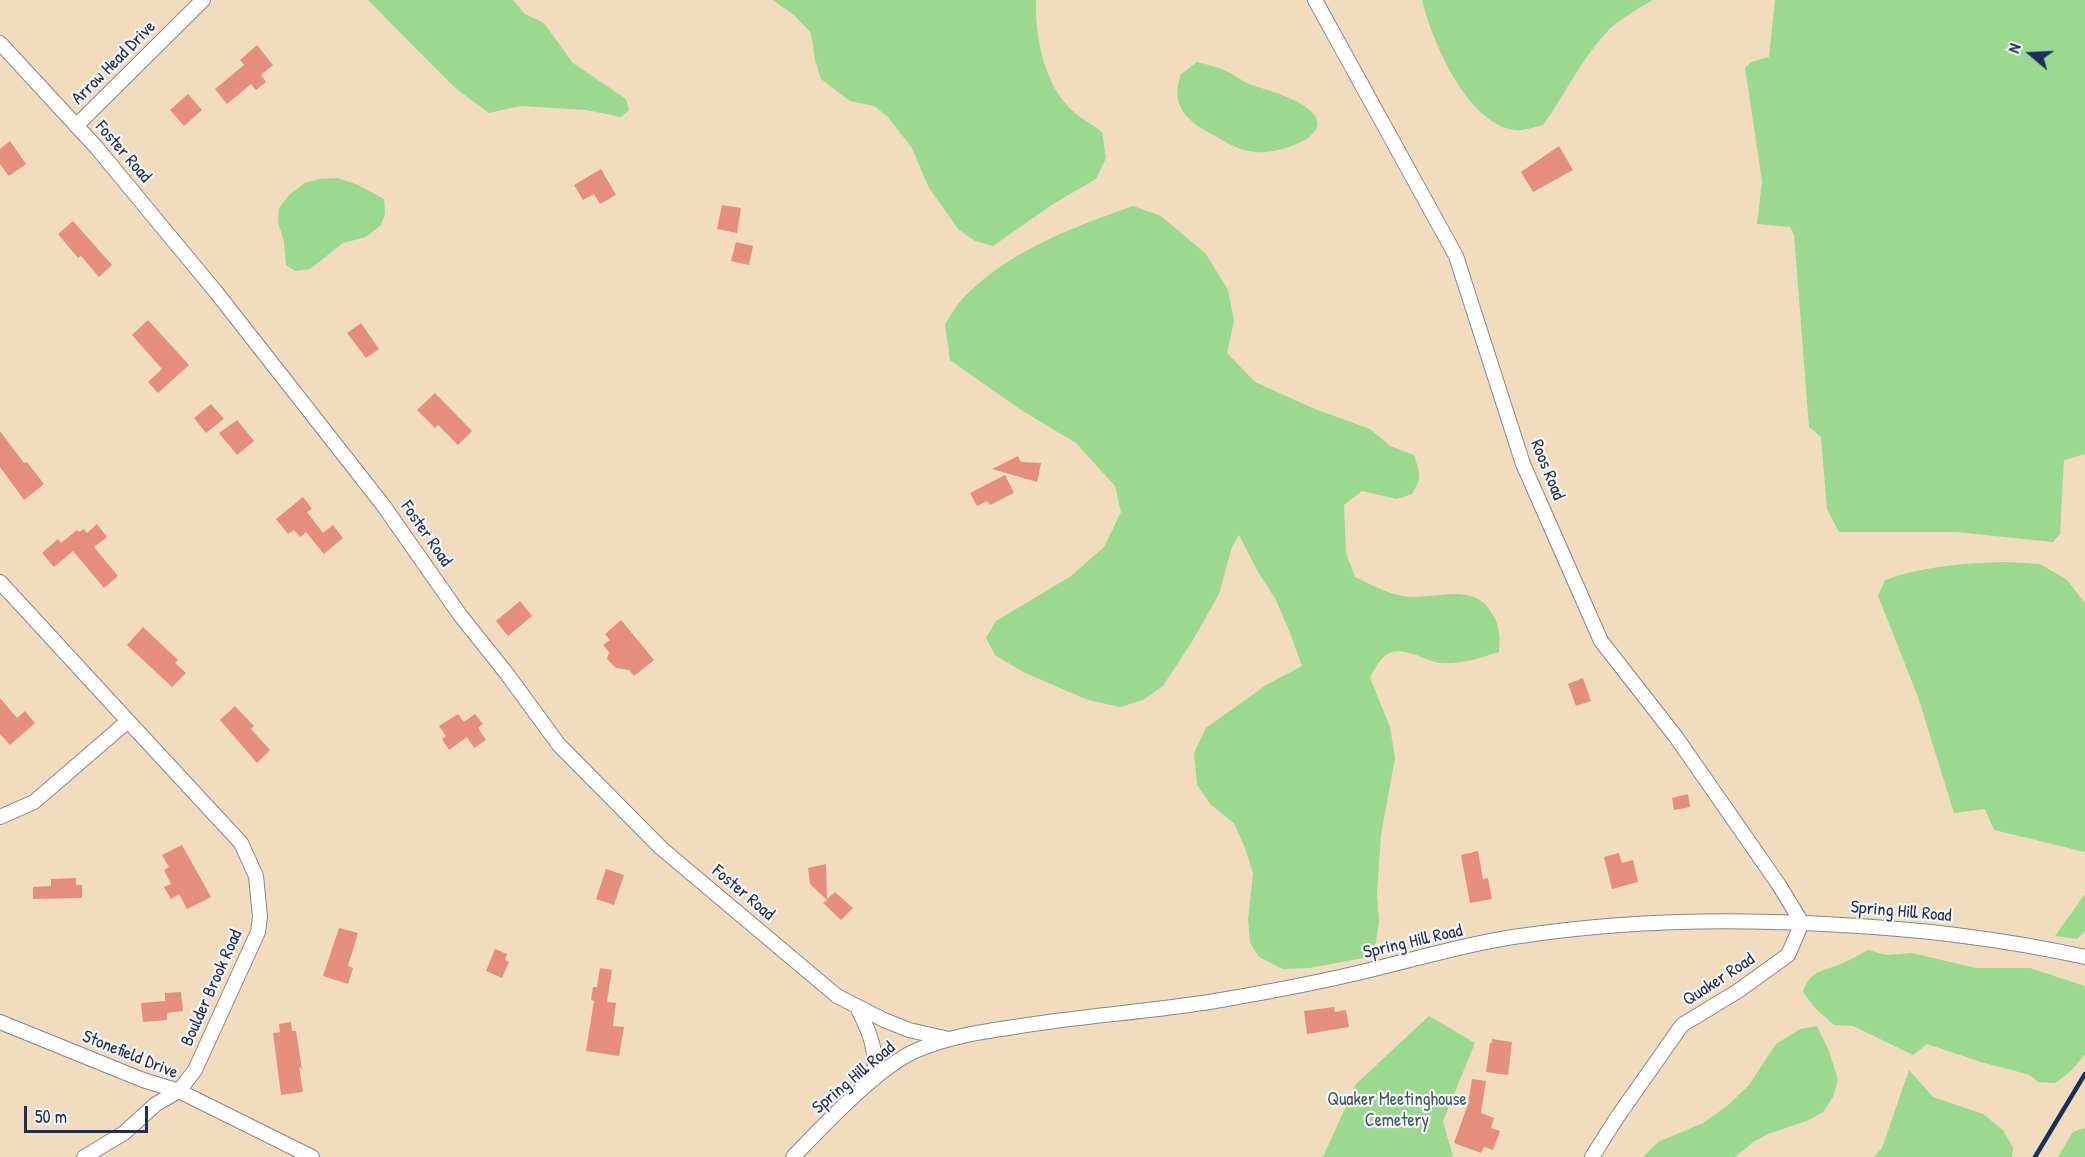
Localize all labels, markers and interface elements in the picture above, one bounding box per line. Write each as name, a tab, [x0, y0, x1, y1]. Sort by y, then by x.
street label: Arrow Head Drive	[67, 16, 161, 110]
north arrow	[2001, 24, 2061, 84]
text: N	[2002, 41, 2026, 56]
street label: Foster Road	[90, 117, 156, 187]
street label: Roos Road	[1525, 437, 1569, 503]
street label: Foster Road	[396, 497, 456, 571]
street label: Foster Road	[707, 861, 779, 925]
street label: Spring Hill Road	[1850, 897, 1952, 927]
street label: Spring Hill Road	[1361, 920, 1465, 964]
street label: Boulder Brook Road	[177, 926, 247, 1050]
street label: Quaker Road	[1679, 949, 1759, 1011]
street label: Stonefield Drive	[79, 1026, 181, 1084]
street label: Spring Hill Road	[808, 1037, 900, 1119]
park label: Quaker Meetinghouse Cemetery	[1327, 1089, 1467, 1132]
scale bar	[27, 1094, 152, 1132]
text: 50 m	[35, 1104, 67, 1129]

